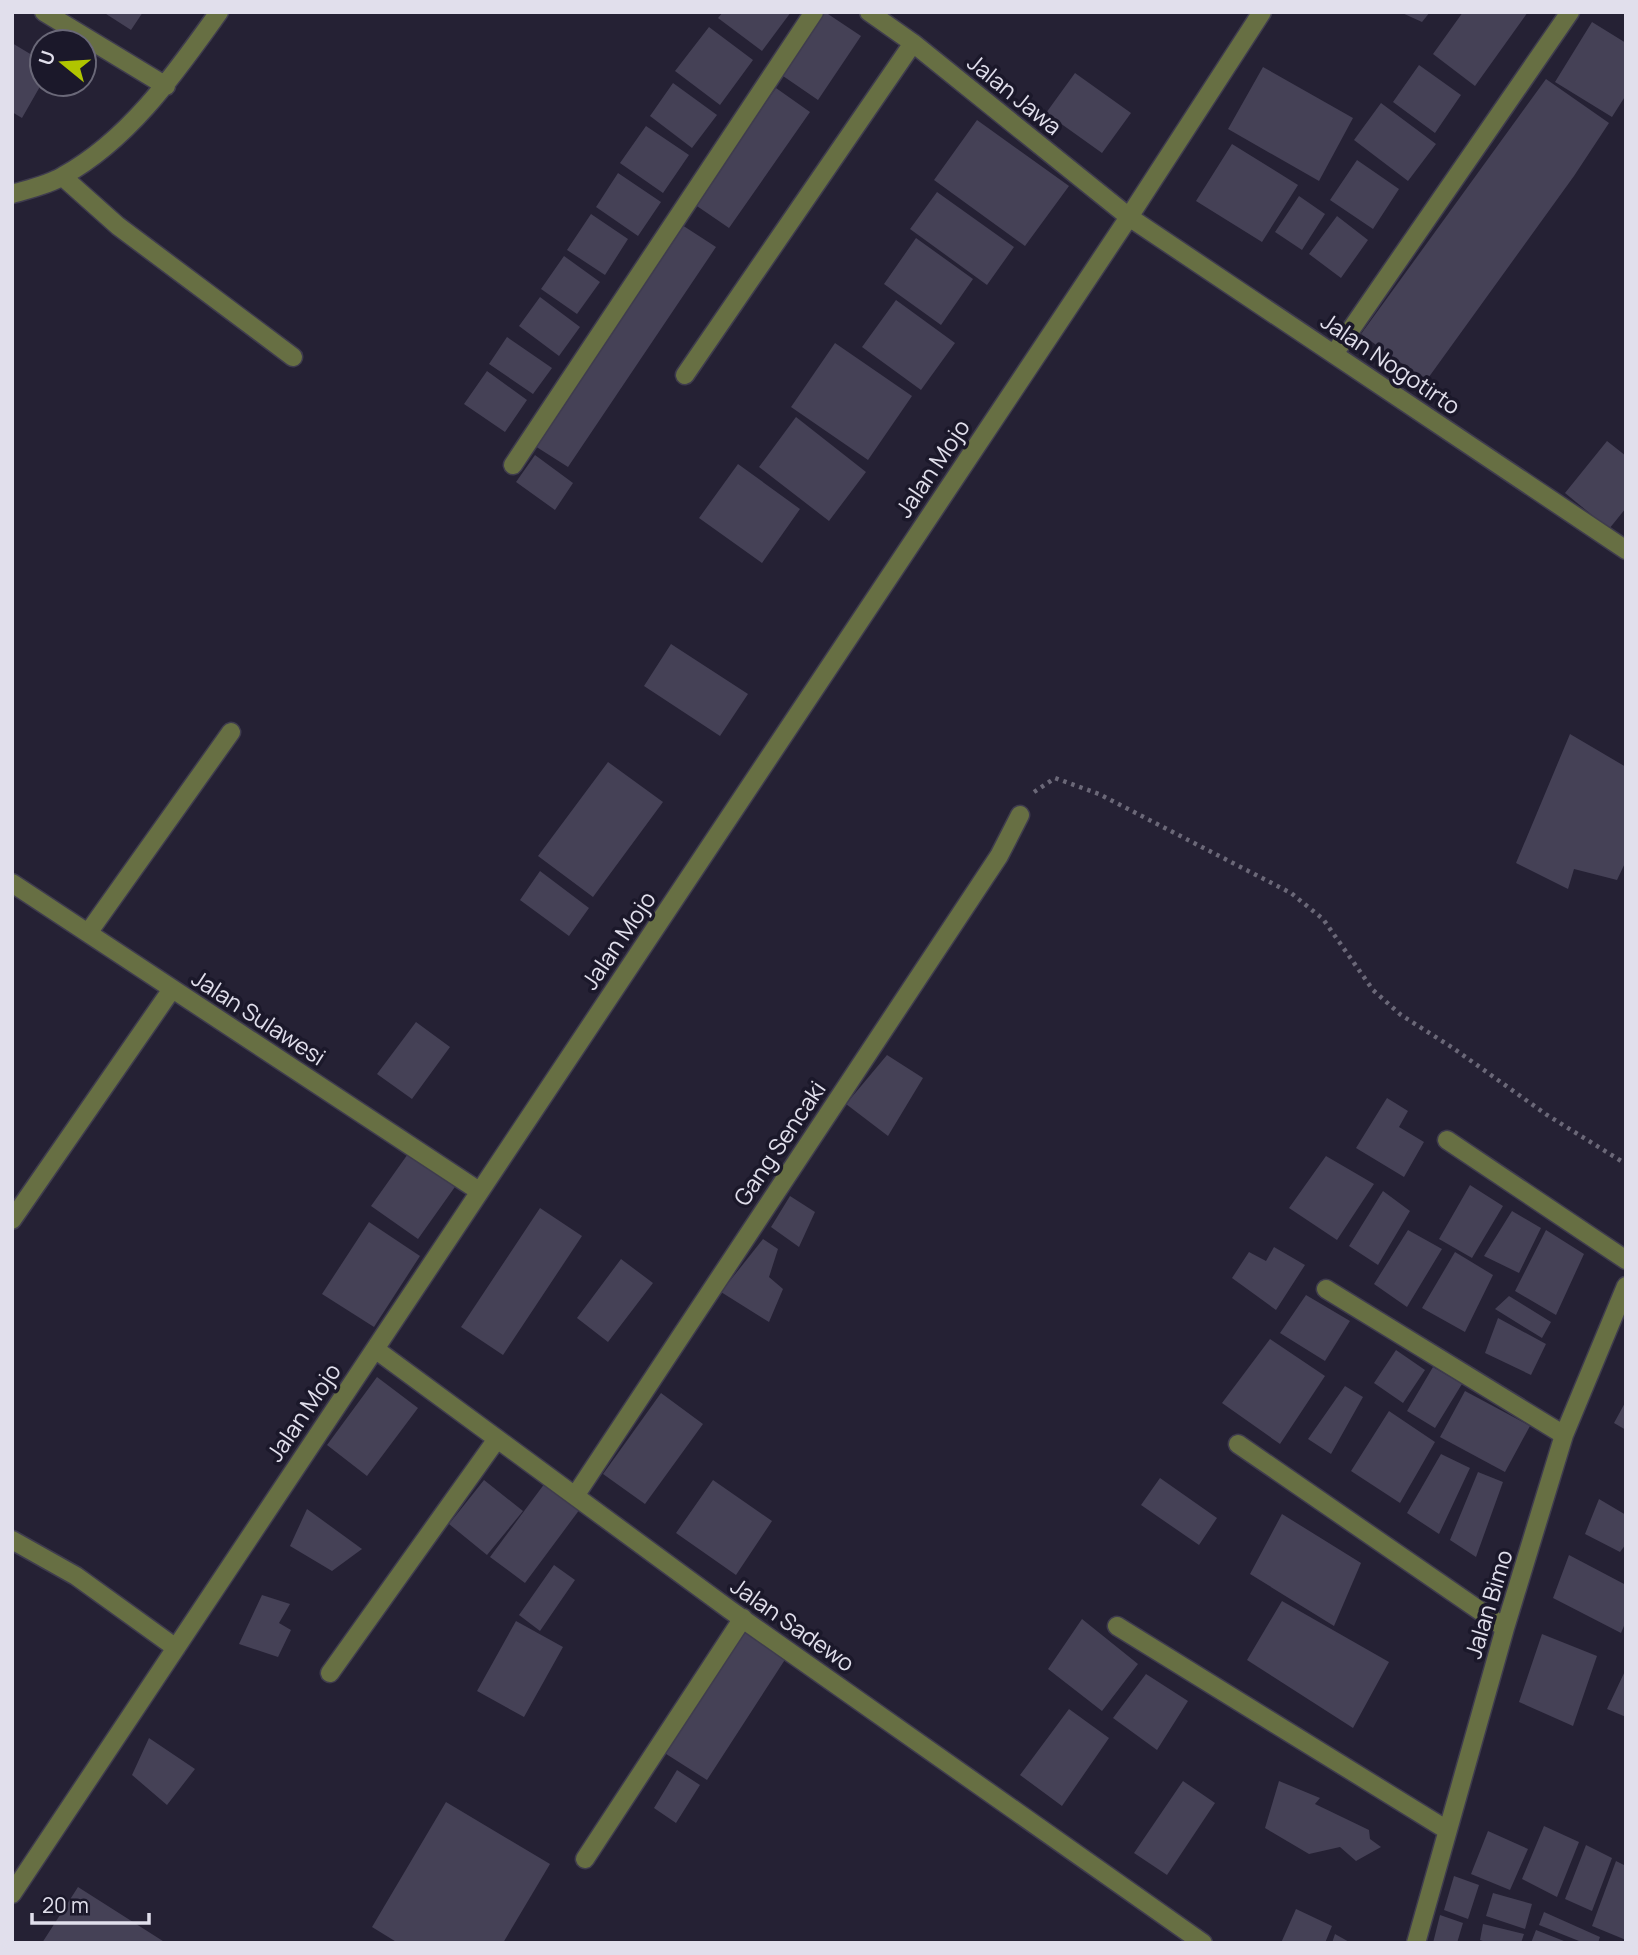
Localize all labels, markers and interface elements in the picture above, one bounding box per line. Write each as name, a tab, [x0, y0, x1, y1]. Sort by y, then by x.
north arrow	[28, 28, 98, 98]
street label: Jalan Jawa	[961, 46, 1069, 142]
text: U	[32, 47, 61, 68]
street label: Jalan Nogotirto	[1315, 305, 1467, 421]
street label: Jalan Mojo	[887, 413, 977, 523]
street label: Jalan Mojo	[573, 885, 663, 995]
street label: Jalan Sulawesi	[186, 962, 332, 1072]
street label: Gang Sencaki	[725, 1074, 833, 1212]
street label: Jalan Mojo	[258, 1357, 348, 1467]
street label: Jalan Bimo	[1456, 1546, 1520, 1662]
street label: Jalan Sadewo	[725, 1570, 861, 1678]
scale bar	[32, 1882, 149, 1926]
text: 20 m	[42, 1891, 89, 1919]

